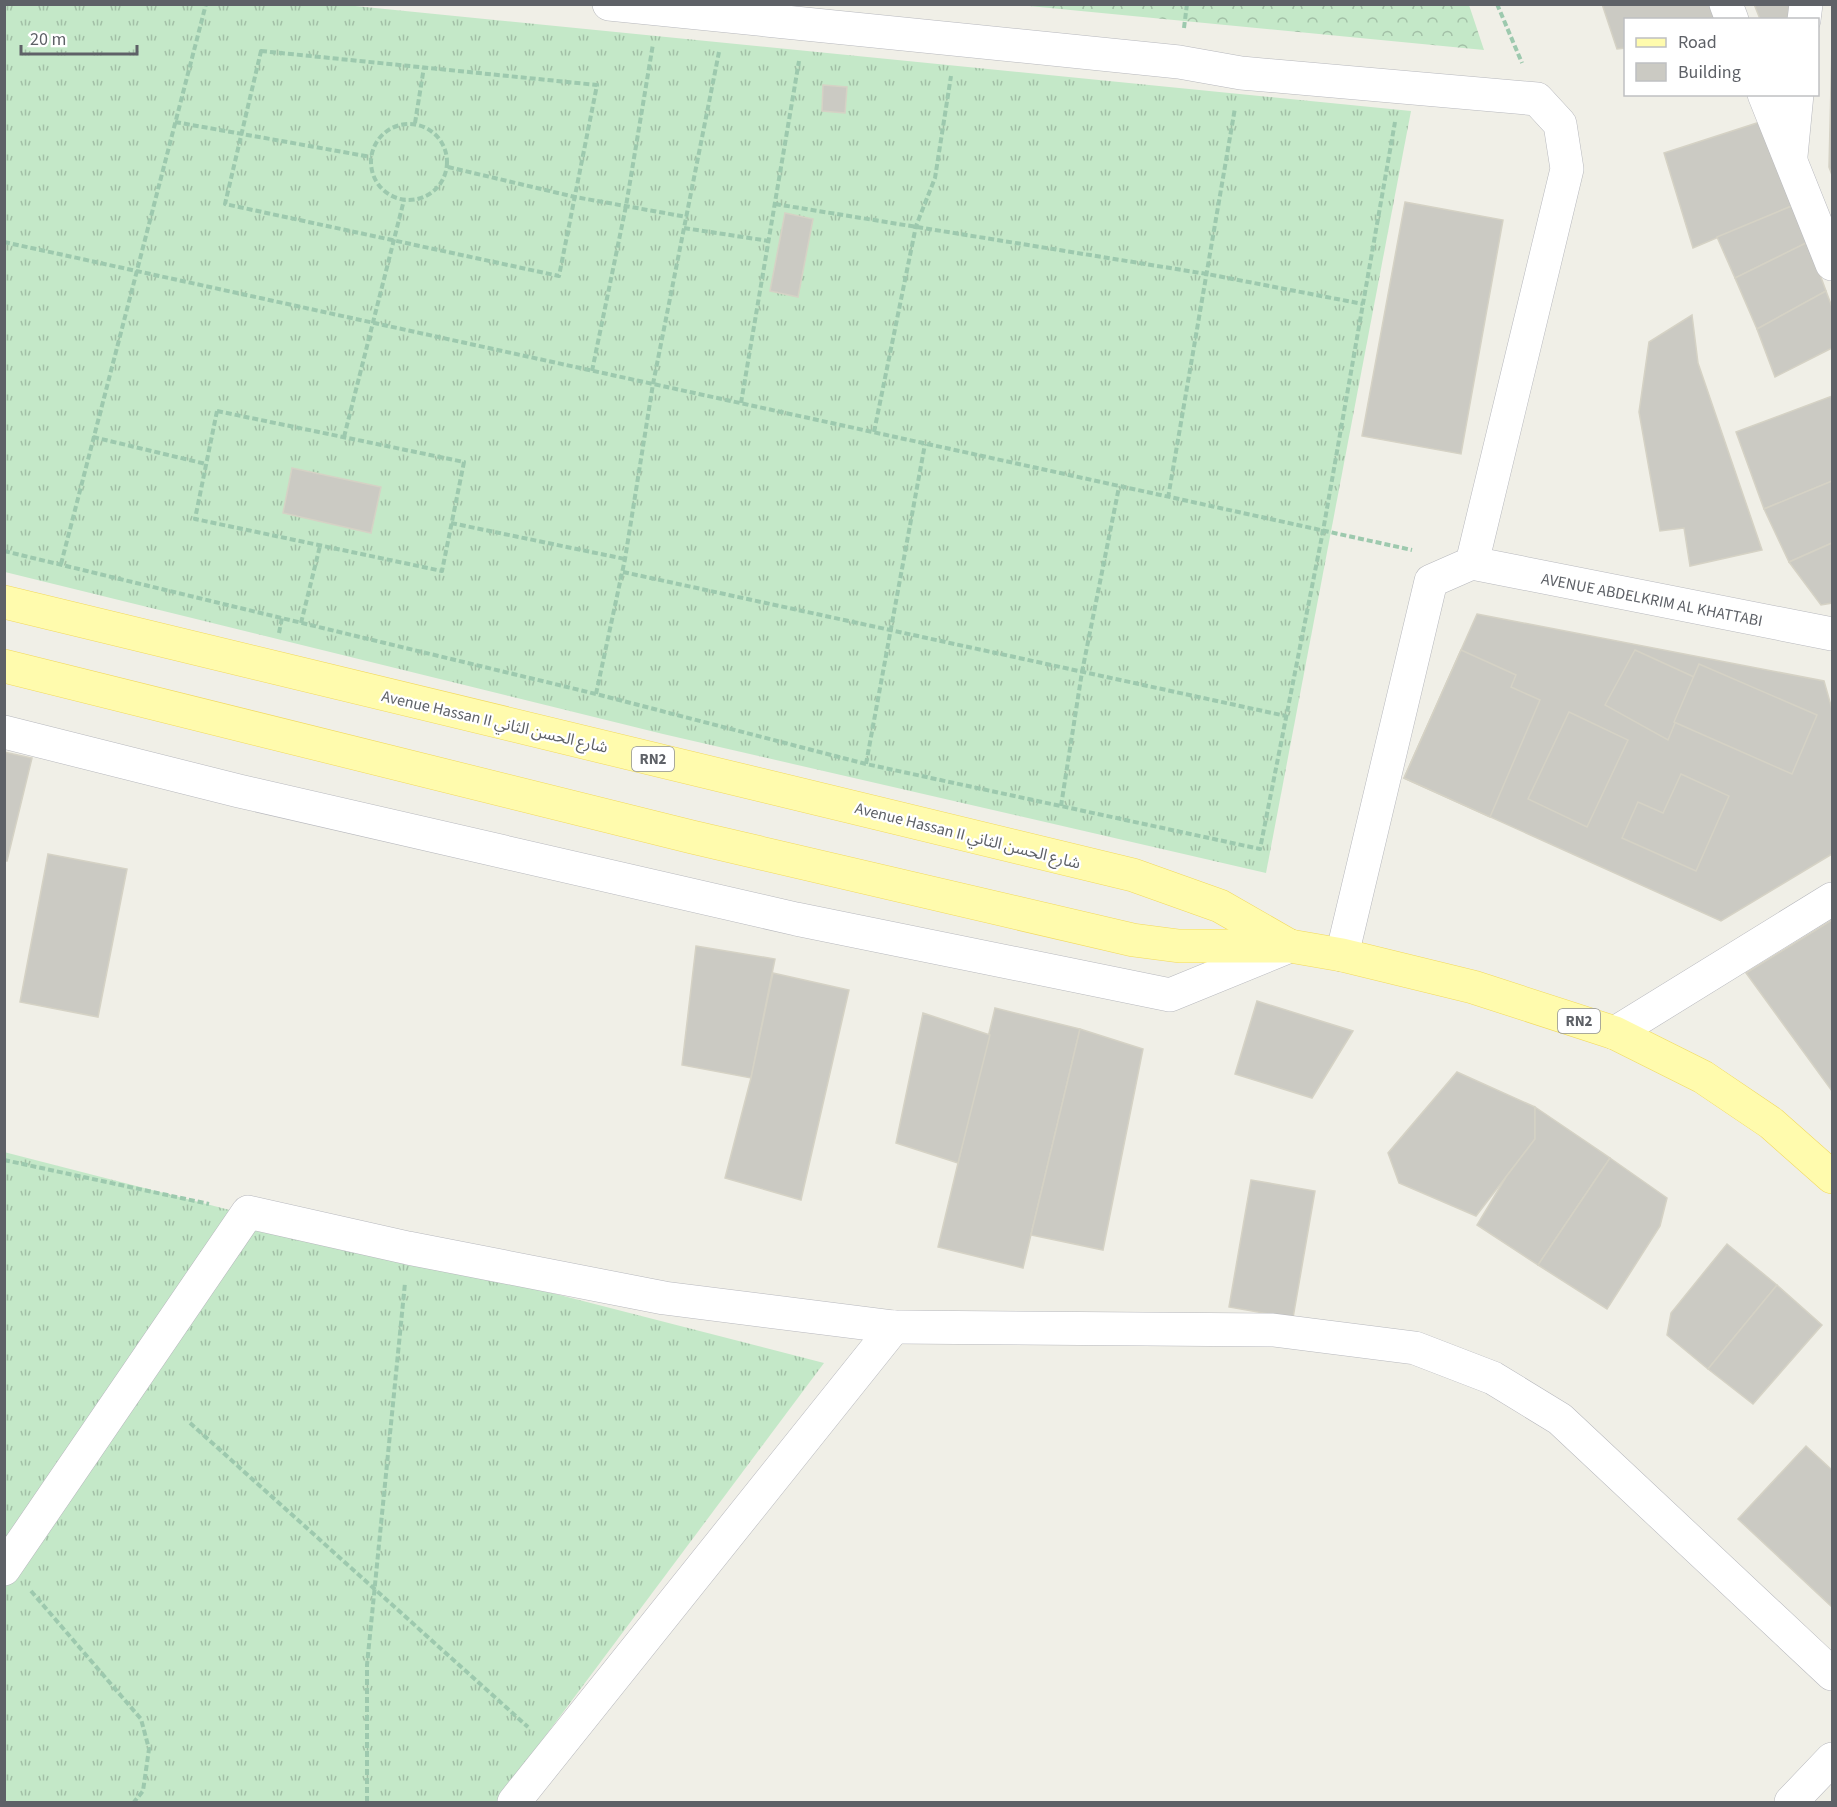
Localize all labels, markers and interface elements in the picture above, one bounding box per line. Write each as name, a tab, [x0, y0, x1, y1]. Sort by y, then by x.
scale bar	[21, 18, 136, 56]
legend	[1624, 18, 1819, 96]
text: 20 m	[30, 27, 66, 52]
text: Road	[1678, 30, 1717, 55]
text: Building	[1678, 60, 1741, 85]
street label: AVENUE ABDELKRIM AL KHATTABI	[1539, 568, 1764, 632]
street label: Avenue Hassan II شارع الحسن الثاني	[379, 685, 610, 760]
road number: RN2	[632, 747, 674, 771]
street label: Avenue Hassan II شارع الحسن الثاني	[852, 797, 1083, 876]
road number: RN2	[1558, 1009, 1600, 1033]

